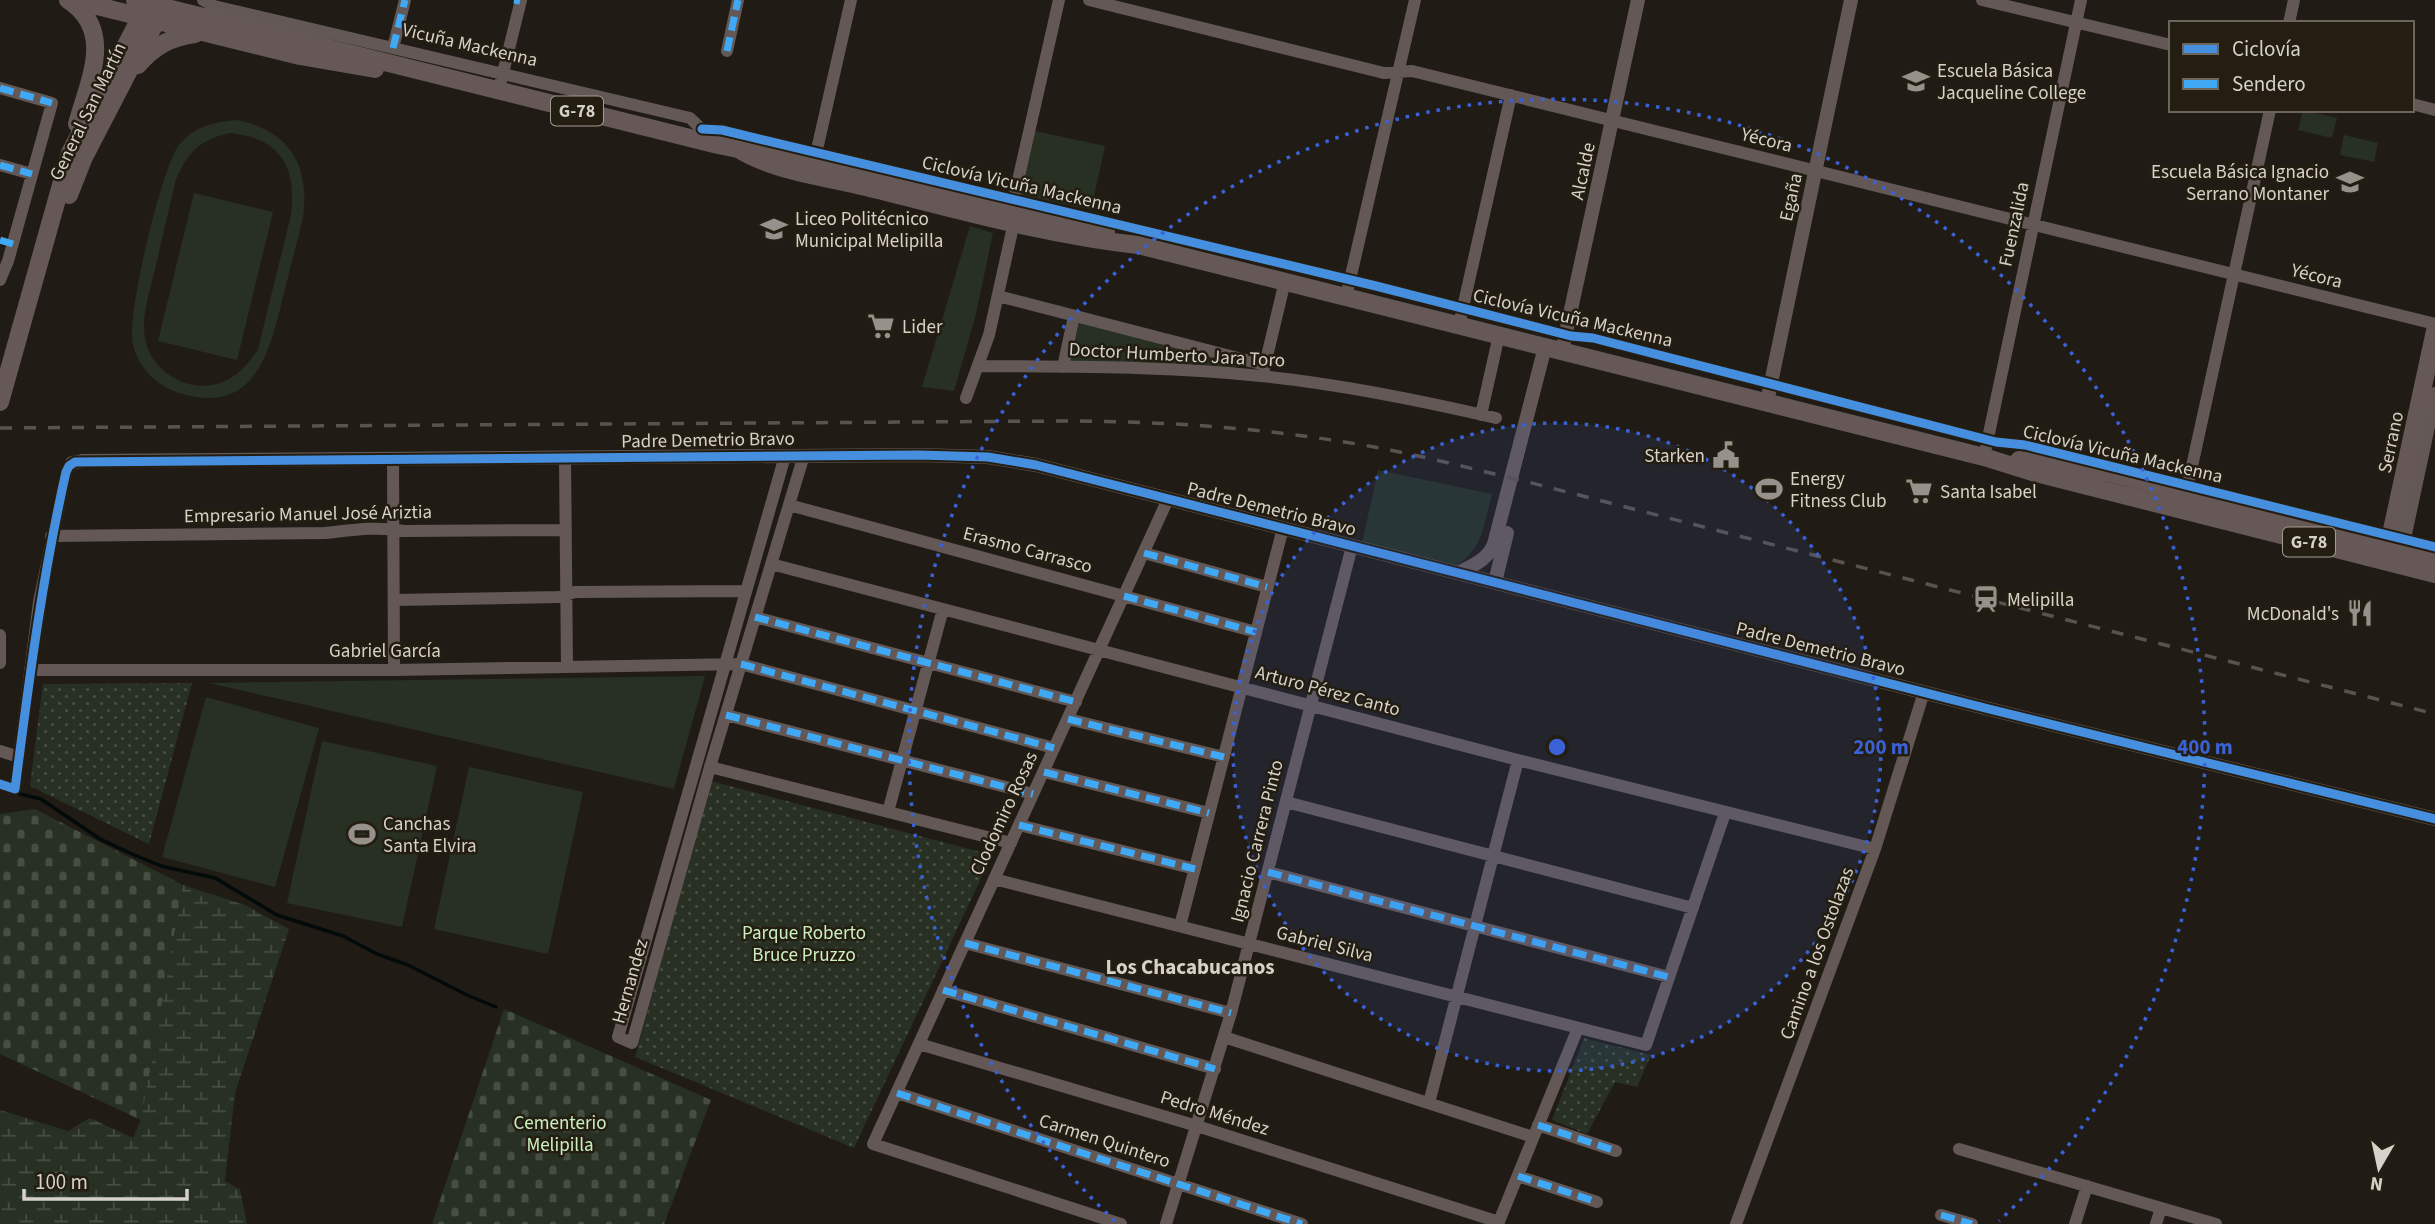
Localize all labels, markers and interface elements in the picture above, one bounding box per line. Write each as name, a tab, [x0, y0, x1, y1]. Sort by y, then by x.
street label: Vicuña Mackenna	[399, 17, 540, 74]
legend	[2169, 21, 2414, 112]
text: Ciclovía	[2232, 34, 2301, 64]
street label: General San Martín	[43, 38, 134, 185]
place label: Escuela Básica Jacqueline College	[1937, 58, 2086, 107]
school or university icon: Escuela Básica Jacqueline College	[1901, 66, 1931, 96]
text: Sendero	[2232, 69, 2306, 99]
road number: G-78	[551, 96, 603, 126]
street label: Yécora	[1737, 121, 1795, 160]
street label: Alcalde	[1564, 140, 1603, 203]
street label: Ciclovía Vicuña Mackenna	[919, 149, 1124, 222]
place label: Escuela Básica Ignacio Serrano Montaner	[2151, 159, 2329, 208]
school or university icon: Escuela Básica Ignacio Serrano Montaner	[2335, 167, 2365, 197]
street label: Egaña	[1773, 171, 1810, 224]
street label: Fuenzalida	[1992, 179, 2037, 269]
place label: Liceo Politécnico Municipal Melipilla	[795, 206, 943, 255]
school or university icon: Liceo Politécnico Municipal Melipilla	[759, 214, 789, 244]
street label: Yécora	[2287, 257, 2345, 296]
street label: Ciclovía Vicuña Mackenna	[1470, 282, 1675, 355]
supermarket icon: Lider	[866, 311, 896, 341]
place label: Lider	[902, 314, 943, 341]
street label: Doctor Humberto Jara Toro	[1068, 336, 1286, 375]
street label: Serrano	[2372, 409, 2411, 476]
street label: Ciclovía Vicuña Mackenna	[2020, 418, 2225, 491]
street label: Padre Demetrio Bravo	[621, 425, 795, 456]
public building icon: Starken	[1711, 440, 1741, 470]
place label: Starken	[1644, 443, 1705, 470]
place label: Energy Fitness Club	[1790, 466, 1887, 515]
sports icon: Energy Fitness Club	[1754, 474, 1784, 504]
street label: Padre Demetrio Bravo	[1184, 475, 1359, 544]
supermarket icon: Santa Isabel	[1904, 476, 1934, 506]
place label: Santa Isabel	[1940, 479, 2037, 506]
street label: Empresario Manuel José Ariztia	[184, 499, 432, 530]
street label: Erasmo Carrasco	[960, 520, 1095, 581]
road number: G-78	[2283, 528, 2335, 556]
station icon: Melipilla	[1971, 584, 2001, 614]
place label: Melipilla	[2007, 587, 2074, 614]
restaurant icon: McDonald's	[2345, 598, 2375, 628]
place label: McDonald's	[2247, 601, 2339, 628]
street label: Padre Demetrio Bravo	[1733, 615, 1908, 684]
street label: Gabriel García	[329, 638, 441, 665]
street label: Arturo Pérez Canto	[1252, 659, 1403, 724]
text: 200 m	[1853, 732, 1909, 762]
text: 400 m	[2177, 732, 2233, 762]
centre of rings	[1545, 735, 1569, 759]
street label: Clodomiro Rosas	[964, 747, 1045, 880]
street label: Ignacio Carrera Pinto	[1224, 757, 1291, 925]
place label: Canchas Santa Elvira	[383, 811, 477, 860]
sports icon: Canchas Santa Elvira	[347, 819, 377, 849]
street label: Camino a los Ostolazas	[1774, 863, 1861, 1044]
street label: Gabriel Silva	[1273, 919, 1376, 970]
park label: Parque Roberto Bruce Pruzzo	[742, 920, 866, 969]
street label: Hernandez	[605, 936, 655, 1027]
district label: Los Chacabucanos	[1105, 952, 1275, 982]
street label: Pedro Méndez	[1157, 1084, 1272, 1143]
street label: Carmen Quintero	[1035, 1107, 1174, 1175]
park label: Cementerio Melipilla	[514, 1110, 607, 1159]
north arrow	[2344, 1133, 2414, 1203]
scale bar	[24, 1158, 187, 1202]
text: 100 m	[35, 1167, 88, 1197]
text: N	[2368, 1169, 2385, 1198]

